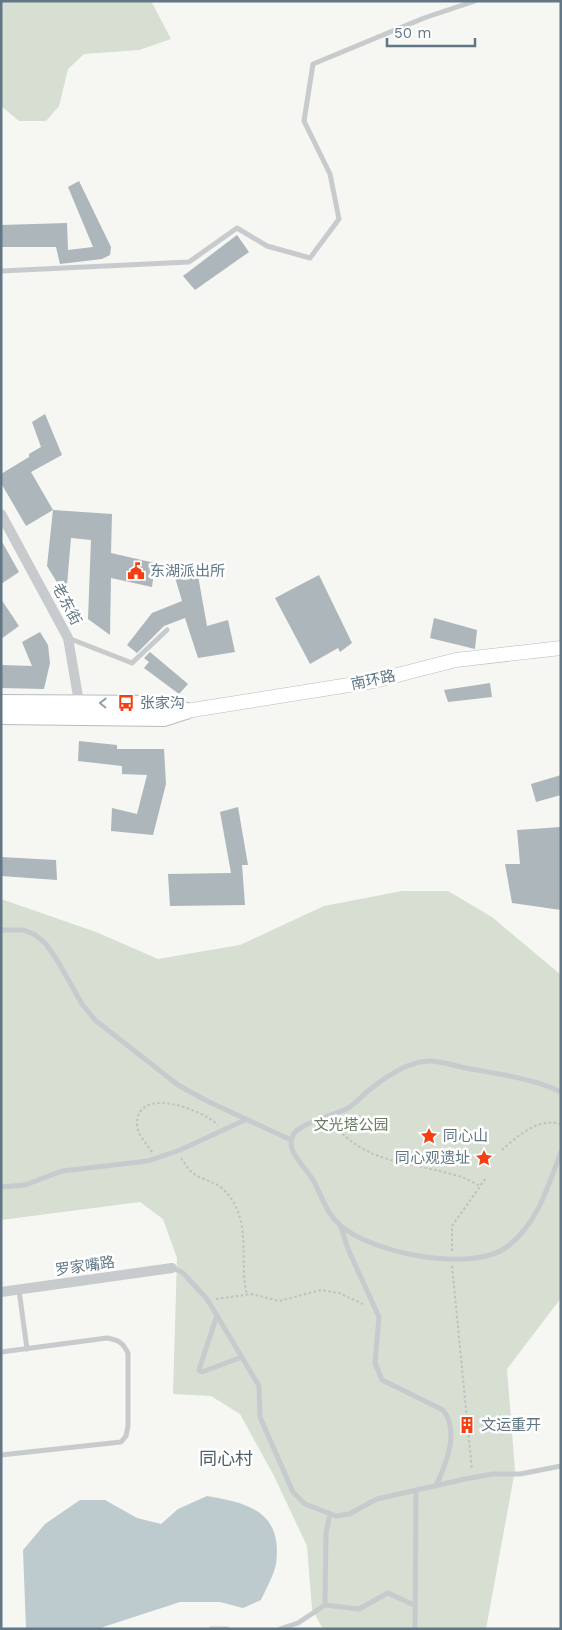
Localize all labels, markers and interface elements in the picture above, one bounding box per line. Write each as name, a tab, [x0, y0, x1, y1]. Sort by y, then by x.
scale bar	[387, 15, 474, 47]
text: 50 m	[394, 24, 431, 42]
public building icon: 东湖派出所	[126, 561, 146, 581]
place label: 东湖派出所	[150, 562, 225, 580]
street label: 老东街	[48, 580, 86, 628]
street label: 南环路	[349, 667, 397, 693]
bus stop icon: 张家沟	[116, 693, 136, 713]
place label: 张家沟	[140, 694, 185, 712]
one-way arrow	[99, 698, 107, 708]
park label: 文光塔公园	[313, 1116, 389, 1134]
place icon: 同心山	[419, 1126, 439, 1146]
place label: 同心山	[443, 1127, 488, 1145]
place icon: 同心观遗址	[474, 1148, 494, 1168]
place label: 同心观遗址	[395, 1149, 470, 1167]
street label: 罗家嘴路	[54, 1253, 116, 1279]
building icon: 文运重开	[457, 1415, 477, 1435]
place label: 文运重开	[481, 1416, 541, 1434]
district label: 同心村	[199, 1448, 253, 1469]

